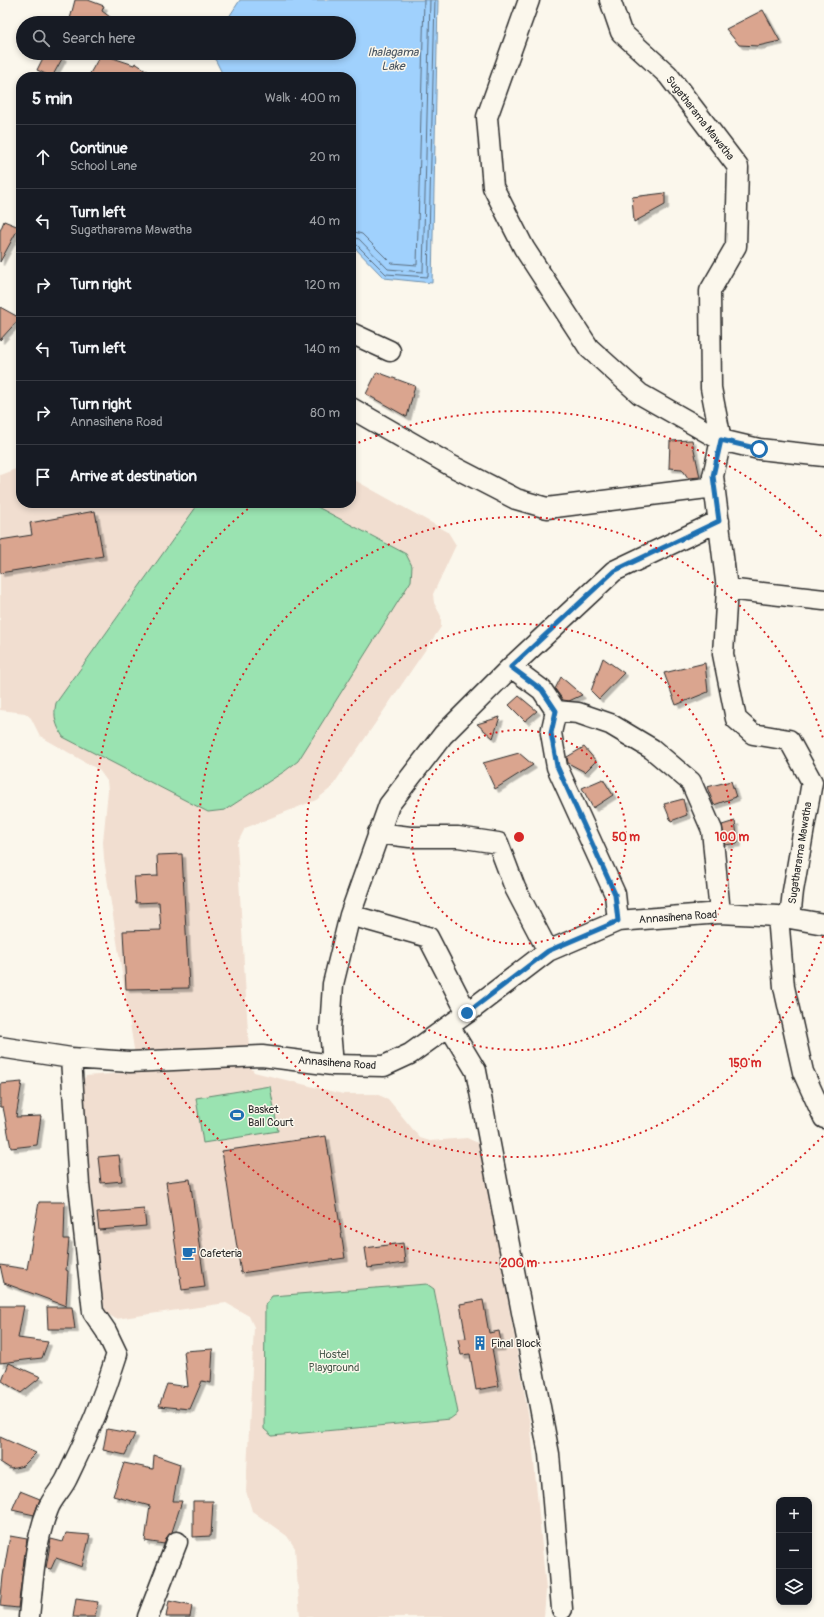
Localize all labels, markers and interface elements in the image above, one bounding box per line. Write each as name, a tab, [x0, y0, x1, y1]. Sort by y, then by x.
search box	[16, 16, 356, 60]
icon: search	[30, 27, 52, 49]
text: Search here	[62, 29, 135, 48]
water label: Ihalagama Lake	[368, 45, 420, 74]
street label: Sugatharama Mawatha	[663, 73, 737, 163]
text: 5 min	[32, 88, 72, 109]
text: Walk · 400 m	[265, 90, 340, 106]
text: Continue	[70, 139, 128, 158]
icon: ahead	[32, 146, 54, 168]
text: 20 m	[309, 149, 340, 165]
text: School Lane	[70, 158, 137, 174]
text: Turn left	[70, 203, 126, 222]
icon: left	[32, 210, 54, 232]
text: 40 m	[309, 213, 340, 229]
text: Sugatharama Mawatha	[70, 222, 192, 238]
icon: right	[32, 274, 54, 296]
text: Turn right	[70, 275, 131, 294]
text: 120 m	[304, 277, 340, 293]
icon: left	[32, 338, 54, 360]
text: Turn left	[70, 339, 126, 358]
text: 140 m	[304, 341, 340, 357]
text: Turn right	[70, 395, 131, 414]
icon: right	[32, 402, 54, 424]
text: 80 m	[310, 405, 340, 421]
text: Annasihena Road	[70, 414, 163, 430]
route start	[750, 440, 768, 458]
icon: arrive	[32, 466, 54, 488]
text: Arrive at destination	[70, 467, 197, 486]
street label: Sugatharama Mawatha	[786, 801, 814, 905]
centre of rings	[512, 830, 526, 844]
text: 50 m	[612, 830, 640, 845]
text: 100 m	[715, 830, 750, 845]
street label: Annasihena Road	[638, 908, 718, 926]
route end	[458, 1004, 476, 1022]
street label: Annasihena Road	[297, 1054, 377, 1072]
text: 150 m	[729, 1056, 762, 1071]
place label: Basket Ball Court	[248, 1103, 294, 1129]
sports icon: Basket Ball Court	[229, 1107, 245, 1123]
cafe icon: Cafeteria	[181, 1245, 197, 1261]
place label: Cafeteria	[200, 1247, 242, 1260]
text: 200 m	[501, 1256, 538, 1271]
building icon: Final Block	[472, 1335, 488, 1351]
place label: Final Block	[491, 1337, 541, 1350]
park label: Hostel Playground	[309, 1348, 359, 1374]
map controls	[776, 1497, 812, 1605]
button: +	[776, 1497, 812, 1533]
button: −	[776, 1533, 812, 1569]
button: layers	[776, 1569, 812, 1605]

